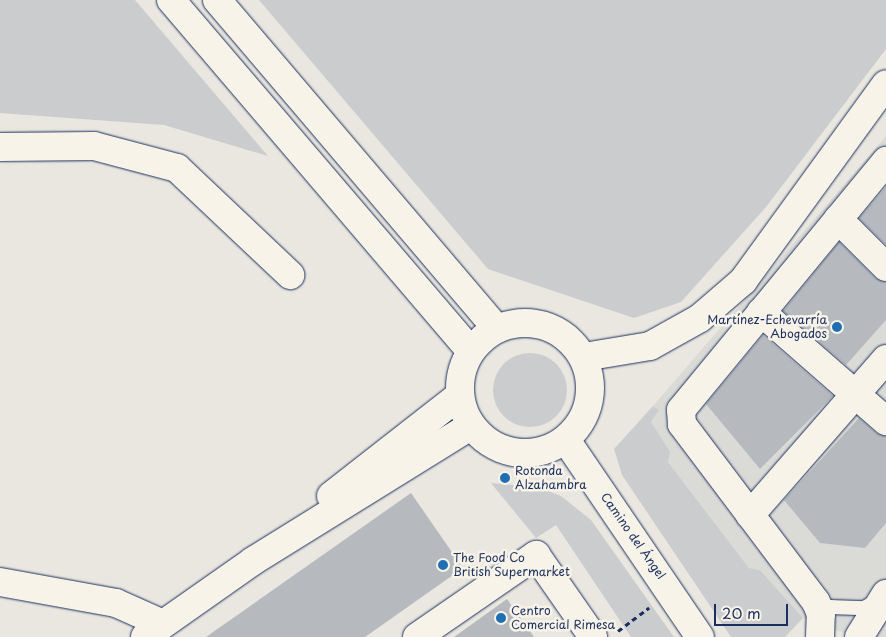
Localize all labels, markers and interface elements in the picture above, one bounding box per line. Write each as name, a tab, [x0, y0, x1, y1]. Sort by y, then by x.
place label: Martínez-Echevarría Abogados	[707, 313, 827, 341]
marker: Martínez-Echevarría Abogados	[831, 321, 843, 333]
place label: Rotonda Alzahambra	[515, 464, 587, 492]
marker: Rotonda Alzahambra	[499, 472, 511, 484]
street label: Camino del Ángel	[598, 490, 668, 582]
place label: The Food Co British Supermarket	[453, 551, 570, 579]
marker: The Food Co British Supermarket	[437, 559, 449, 571]
scale bar	[716, 594, 790, 626]
text: 20 m	[722, 601, 761, 624]
place label: Centro Comercial Rimesa	[511, 604, 615, 632]
marker: Centro Comercial Rimesa	[495, 612, 507, 624]

